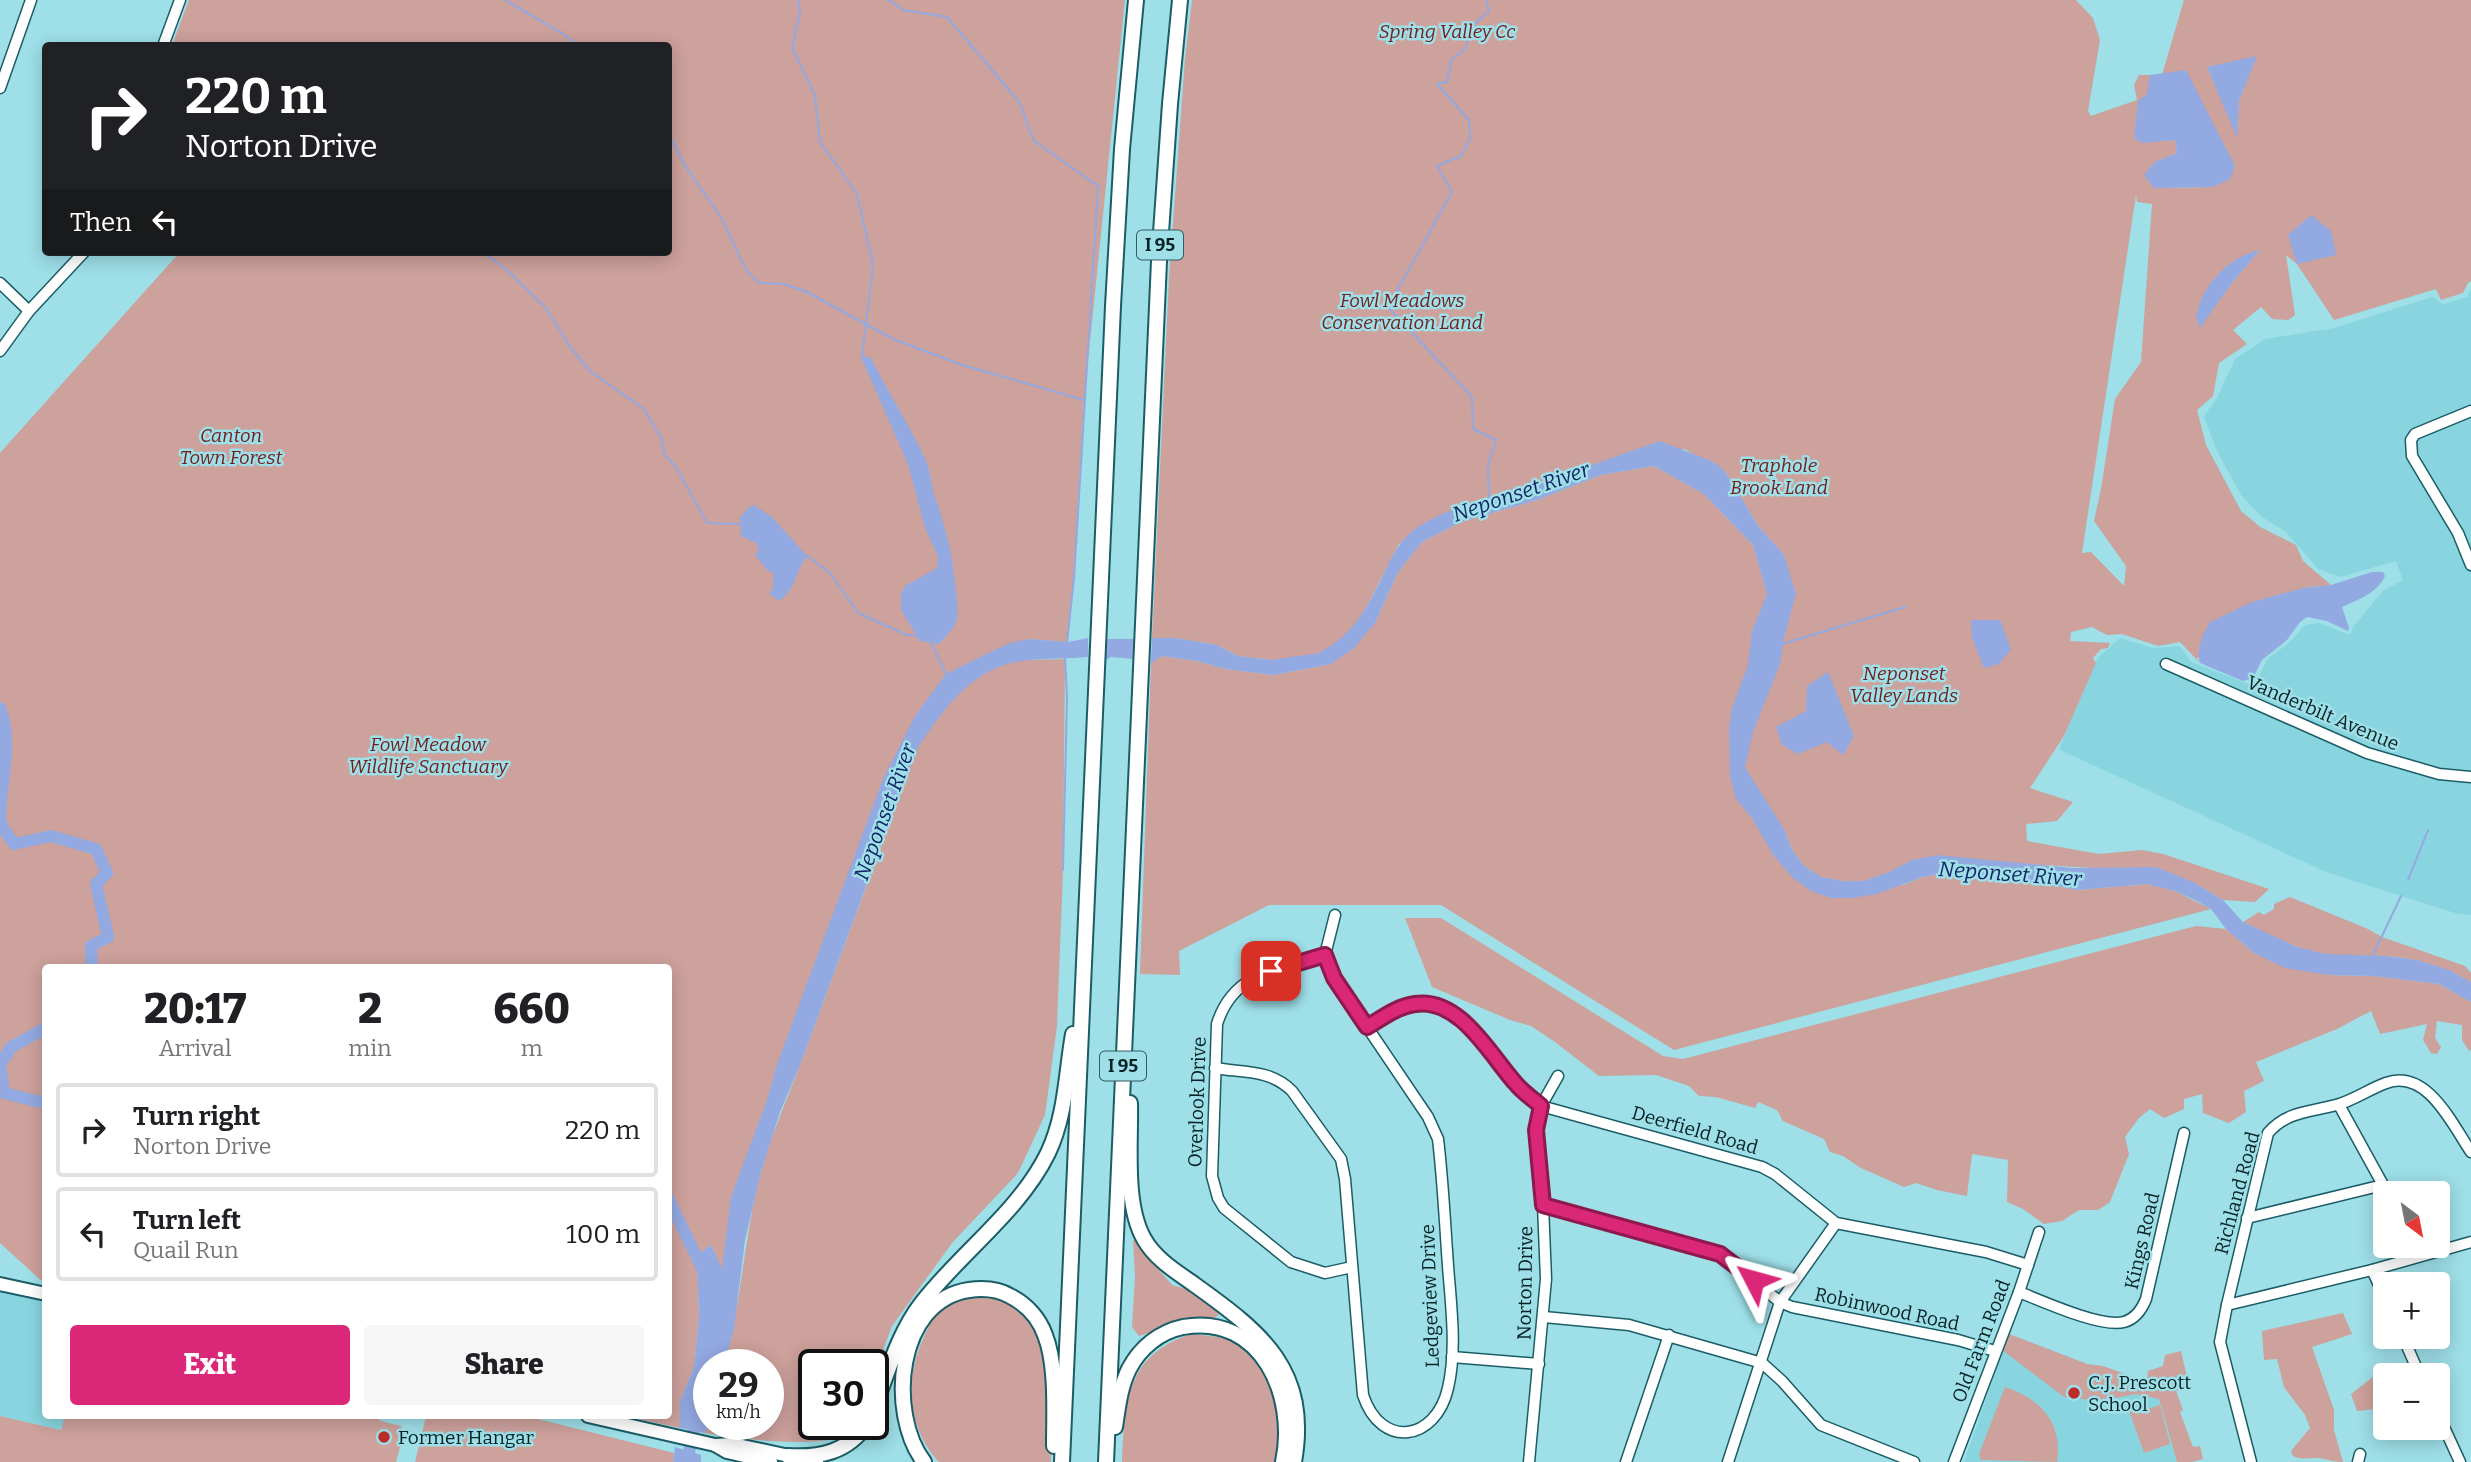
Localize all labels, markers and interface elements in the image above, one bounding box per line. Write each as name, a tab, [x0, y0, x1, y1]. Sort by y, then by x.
park label: Spring Valley Cc	[1379, 20, 1515, 43]
text: 220 m	[185, 67, 327, 126]
icon: right	[70, 70, 161, 161]
text: Norton Drive	[185, 127, 377, 165]
icon: left	[146, 203, 184, 241]
text: Then	[70, 207, 132, 238]
road number: I 95	[1137, 230, 1183, 260]
park label: Fowl Meadows Conservation Land	[1321, 289, 1483, 334]
park label: Canton Town Forest	[180, 424, 283, 469]
park label: Traphole Brook Land	[1730, 454, 1828, 499]
water label: Neponset River	[1449, 456, 1594, 528]
park label: Neponset Valley Lands	[1850, 662, 1958, 707]
street label: Vanderbilt Avenue	[2243, 671, 2403, 755]
park label: Fowl Meadow Wildlife Sanctuary	[348, 733, 509, 778]
water label: Neponset River	[848, 739, 922, 884]
water label: Neponset River	[1938, 856, 2084, 892]
pin	[1241, 941, 1301, 1001]
icon: arrive	[1252, 952, 1290, 990]
text: 20:17	[144, 984, 246, 1034]
text: 2	[358, 984, 382, 1034]
text: 660	[494, 984, 570, 1034]
text: Arrival	[159, 1034, 232, 1062]
text: min	[348, 1034, 392, 1062]
text: m	[521, 1034, 543, 1062]
street label: Overlook Drive	[1183, 1036, 1211, 1168]
road number: I 95	[1100, 1051, 1146, 1080]
text: Turn right	[133, 1101, 260, 1132]
street label: Deerfield Road	[1629, 1101, 1761, 1159]
icon: right	[74, 1111, 112, 1149]
text: 220 m	[565, 1115, 640, 1146]
street label: Richland Road	[2210, 1129, 2264, 1257]
text: Norton Drive	[133, 1132, 271, 1160]
north arrow	[2373, 1181, 2450, 1258]
map controls	[2373, 1181, 2450, 1440]
street label: Kings Road	[2120, 1190, 2164, 1292]
text: Turn left	[133, 1205, 241, 1236]
icon: left	[74, 1215, 112, 1253]
text: 100 m	[566, 1219, 640, 1250]
street label: Ledgeview Drive	[1416, 1224, 1444, 1368]
street label: Norton Drive	[1513, 1226, 1537, 1340]
text: Quail Run	[133, 1236, 239, 1264]
position arrow	[1717, 1243, 1791, 1317]
button: +	[2373, 1272, 2450, 1349]
street label: Old Farm Road	[1947, 1276, 2015, 1406]
street label: Robinwood Road	[1812, 1282, 1962, 1336]
button: Exit	[70, 1325, 350, 1405]
button: Share	[364, 1325, 644, 1405]
speed limit sign: 30	[798, 1349, 889, 1440]
button: −	[2373, 1363, 2450, 1440]
text: 29	[718, 1364, 759, 1406]
place label: C.J. Prescott School	[2088, 1371, 2191, 1416]
marker: C.J. Prescott School	[2066, 1385, 2082, 1401]
text: km/h	[716, 1401, 761, 1423]
place label: Former Hangar	[398, 1426, 535, 1449]
marker: Former Hangar	[376, 1429, 392, 1445]

